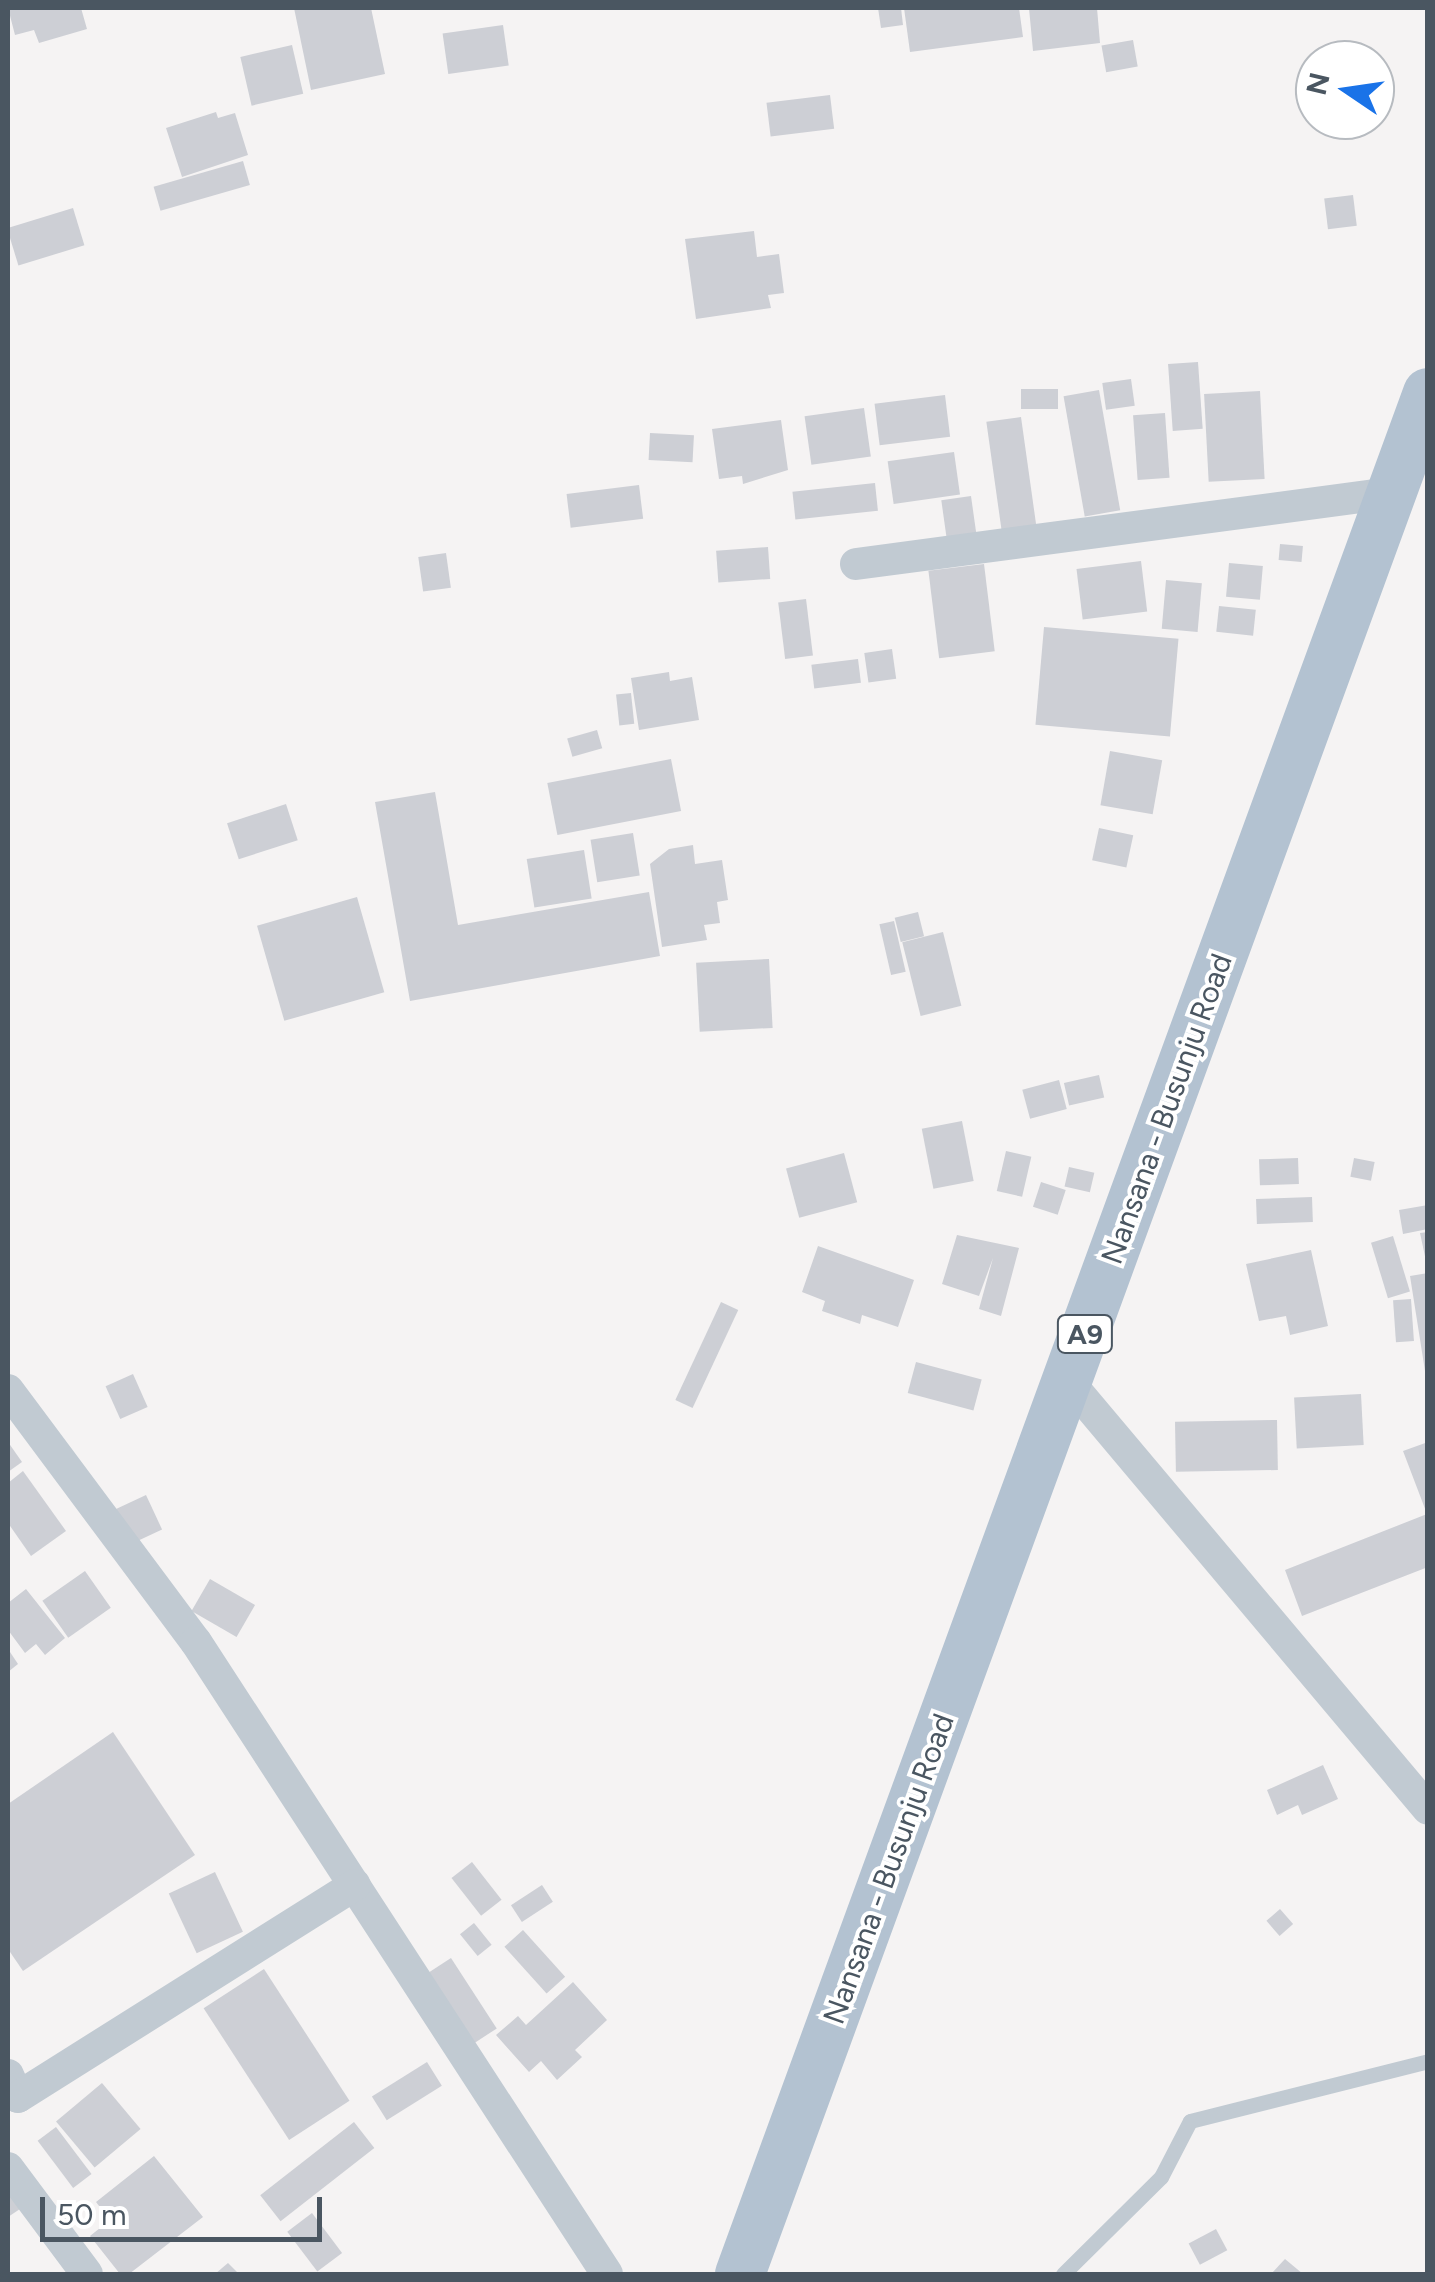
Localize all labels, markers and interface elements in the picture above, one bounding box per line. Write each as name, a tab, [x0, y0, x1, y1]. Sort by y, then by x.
north arrow	[1295, 40, 1395, 140]
text: N	[1299, 69, 1337, 98]
street label: Nansana - Busunju Road	[1094, 949, 1240, 1269]
road number: A9	[1055, 1311, 1115, 1357]
street label: Nansana - Busunju Road	[816, 1709, 962, 2029]
scale bar	[45, 2177, 328, 2239]
text: 50 m	[57, 2196, 126, 2233]

